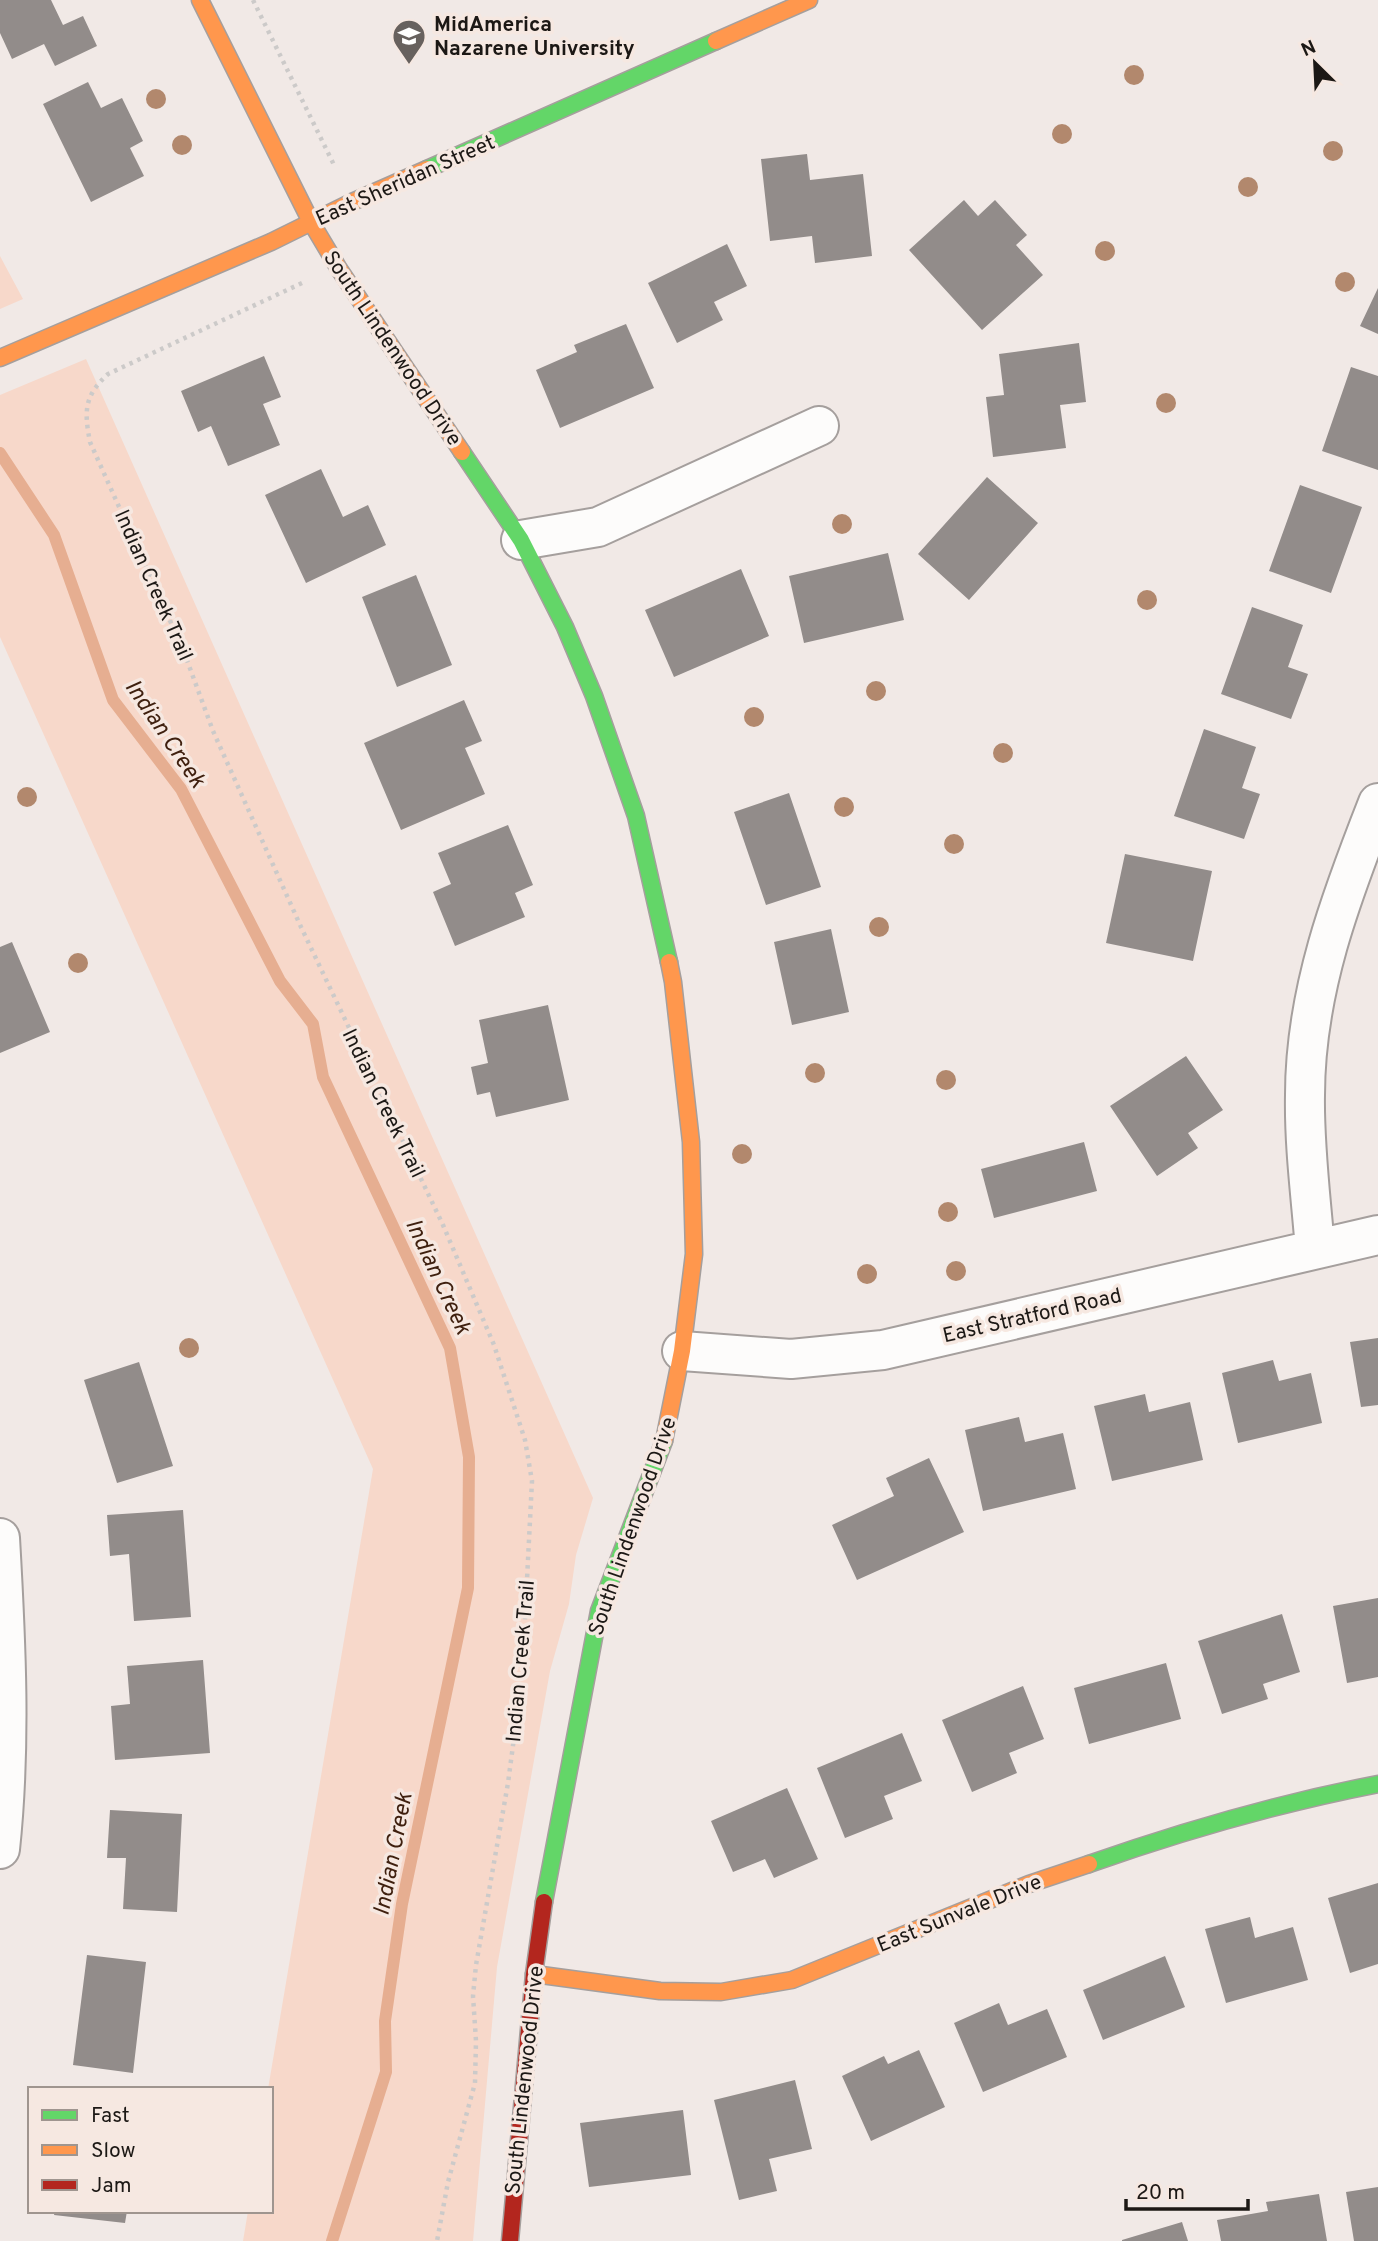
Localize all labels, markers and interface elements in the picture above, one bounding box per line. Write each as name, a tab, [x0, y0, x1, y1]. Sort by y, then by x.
place label: MidAmerica Nazarene University	[434, 12, 635, 63]
school or university icon: MidAmerica Nazarene University	[390, 17, 428, 66]
north arrow	[1280, 28, 1350, 98]
text: N	[1298, 36, 1320, 63]
street label: East Sheridan Street	[312, 130, 499, 233]
street label: South Lindenwood Drive	[316, 246, 467, 452]
street label: Indian Creek Trail	[107, 506, 198, 665]
water label: Indian Creek	[117, 675, 211, 794]
street label: Indian Creek Trail	[335, 1025, 430, 1183]
water label: Indian Creek	[397, 1215, 476, 1340]
street label: East Stratford Road	[940, 1283, 1124, 1350]
street label: South Lindenwood Drive	[583, 1414, 684, 1639]
street label: Indian Creek Trail	[501, 1579, 542, 1743]
water label: Indian Creek	[368, 1790, 421, 1918]
street label: East Sunvale Drive	[873, 1869, 1046, 1960]
street label: South Lindenwood Drive	[500, 1965, 551, 2196]
legend	[28, 2087, 273, 2213]
text: Fast	[91, 2103, 130, 2130]
text: Slow	[91, 2138, 136, 2165]
scale bar	[1126, 2168, 1248, 2212]
text: Jam	[91, 2173, 132, 2200]
text: 20 m	[1136, 2180, 1185, 2207]

